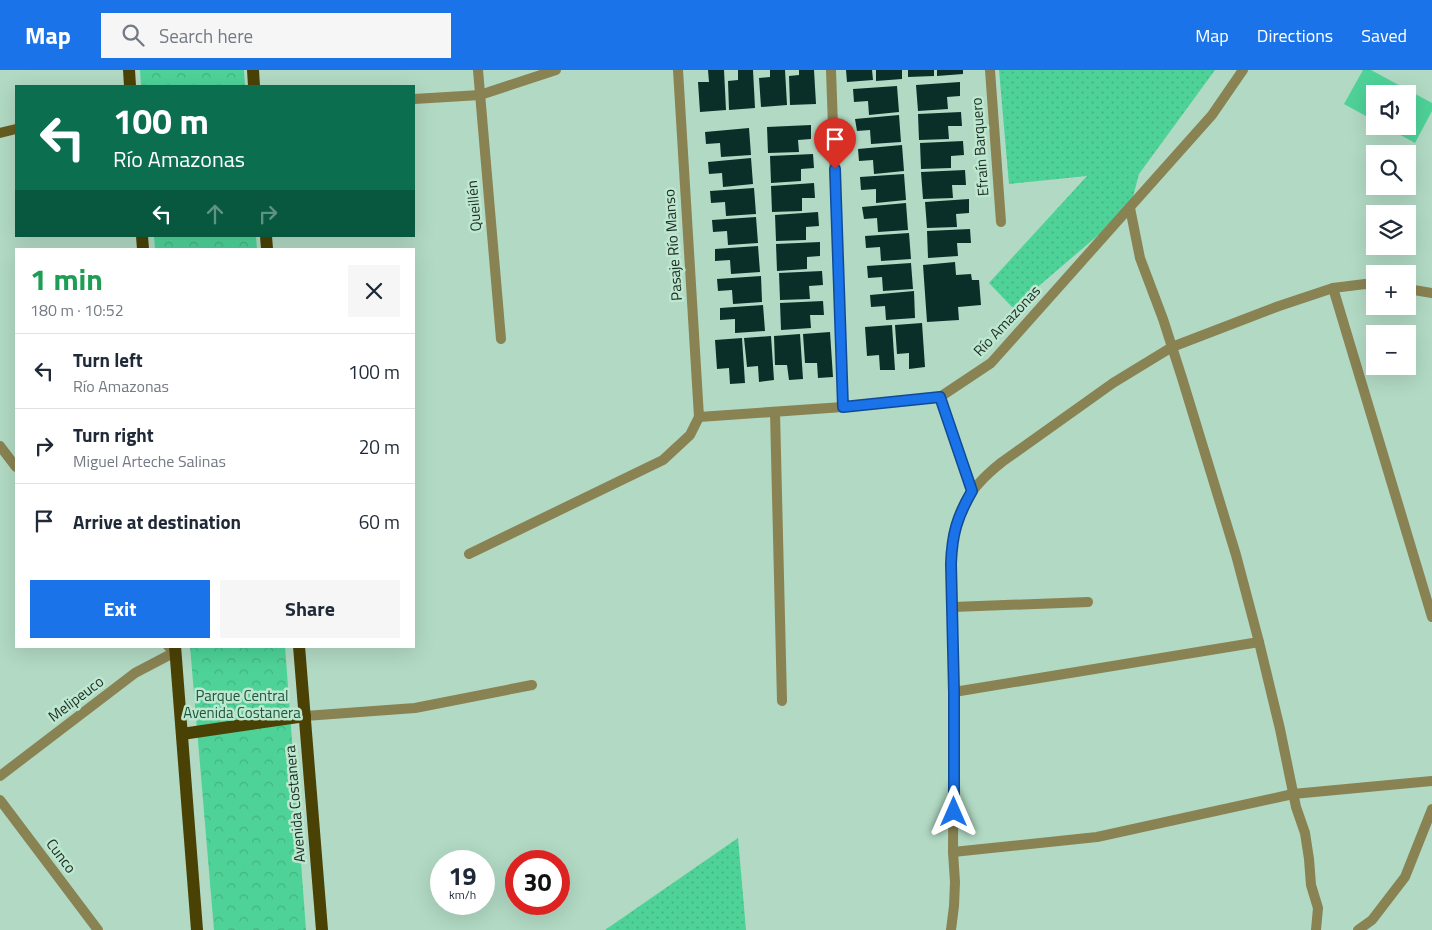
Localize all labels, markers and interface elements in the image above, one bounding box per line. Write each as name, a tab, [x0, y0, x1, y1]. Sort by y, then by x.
search box	[101, 13, 451, 58]
text: Map	[25, 17, 71, 53]
icon: search	[119, 21, 147, 49]
text: Search here	[159, 21, 253, 50]
text: Map	[1195, 22, 1229, 49]
text: Directions	[1257, 22, 1333, 49]
text: Saved	[1361, 22, 1407, 49]
map controls	[1366, 85, 1416, 375]
button: sound	[1366, 85, 1416, 135]
text: 100 m	[113, 94, 209, 148]
street label: Efraín Barquero	[965, 97, 994, 197]
icon: left	[30, 105, 95, 170]
pin	[814, 118, 856, 169]
icon: arrive	[821, 125, 849, 153]
text: Río Amazonas	[113, 142, 245, 176]
button: search	[1366, 145, 1416, 195]
street label: Queillén	[460, 179, 487, 233]
street label: Pasaje Río Manso	[657, 188, 688, 302]
icon: left	[148, 200, 176, 228]
icon: ahead	[201, 200, 229, 228]
icon: right	[254, 200, 282, 228]
button: layers	[1366, 205, 1416, 255]
text: 1 min	[30, 256, 103, 302]
button: close	[348, 265, 400, 317]
button: +	[1366, 265, 1416, 315]
street label: Río Amazonas	[968, 280, 1046, 361]
text: 180 m · 10:52	[30, 298, 124, 322]
button: −	[1366, 325, 1416, 375]
text: Turn left	[73, 345, 143, 374]
icon: left	[30, 357, 58, 385]
text: 100 m	[348, 357, 400, 386]
text: Río Amazonas	[73, 374, 169, 398]
text: Turn right	[73, 420, 154, 449]
icon: right	[30, 432, 58, 460]
text: 20 m	[359, 432, 400, 461]
text: Miguel Arteche Salinas	[73, 449, 226, 473]
icon: arrive	[30, 507, 58, 535]
text: Arrive at destination	[73, 507, 241, 536]
text: 60 m	[359, 507, 400, 536]
button: Exit	[30, 580, 210, 638]
button: Share	[220, 580, 400, 638]
street label: Melipeuco	[43, 670, 109, 727]
park label: Parque Central Avenida Costanera	[183, 684, 301, 724]
street label: Avenida Costanera	[278, 744, 311, 864]
position arrow	[927, 785, 979, 837]
street label: Cunco	[41, 833, 82, 878]
speed limit sign: 30	[505, 850, 570, 915]
text: 19	[448, 857, 477, 895]
text: km/h	[449, 885, 476, 904]

